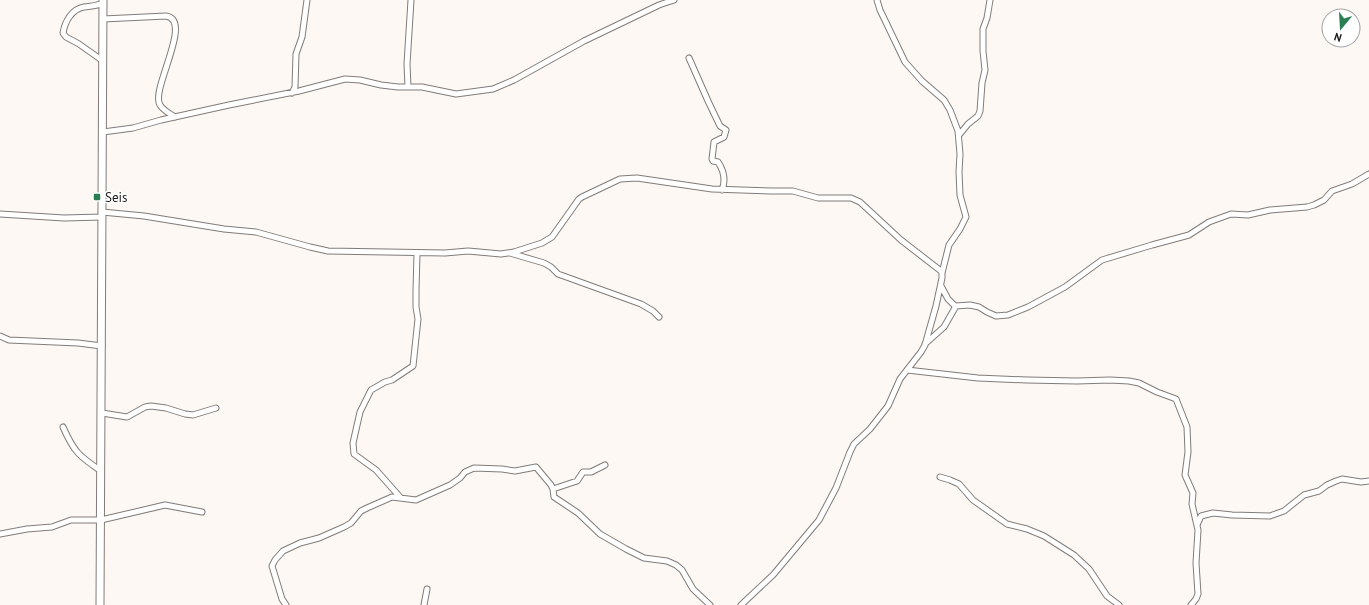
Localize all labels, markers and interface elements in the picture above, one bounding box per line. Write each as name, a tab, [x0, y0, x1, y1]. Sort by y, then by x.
north arrow	[1321, 8, 1361, 48]
text: N	[1332, 30, 1344, 45]
place label: Seis	[105, 189, 127, 206]
marker: Seis	[92, 192, 102, 202]

